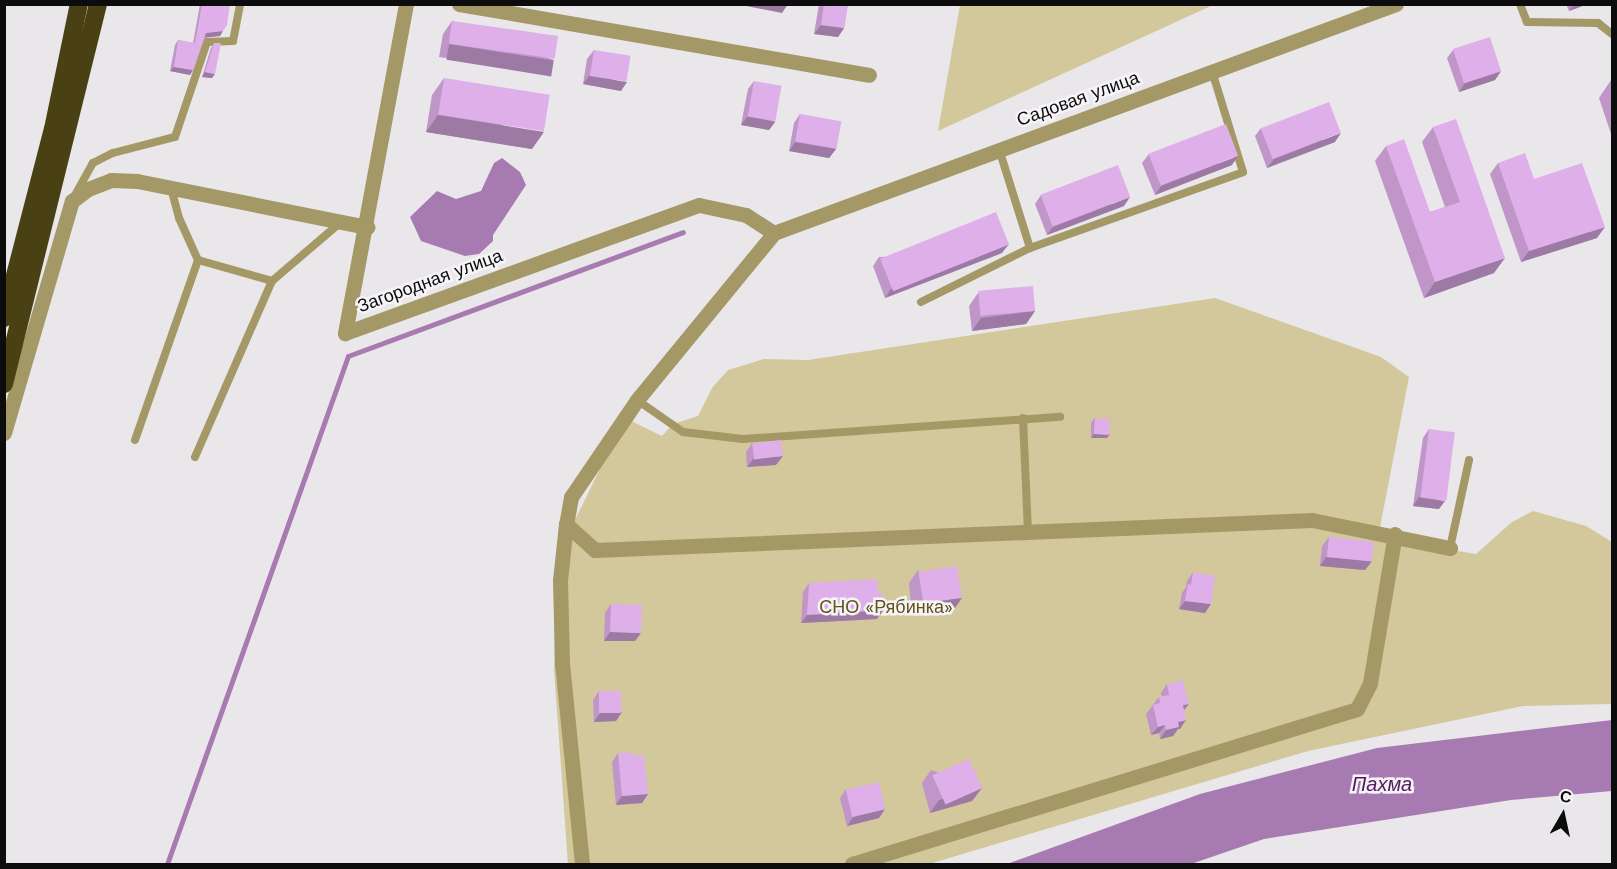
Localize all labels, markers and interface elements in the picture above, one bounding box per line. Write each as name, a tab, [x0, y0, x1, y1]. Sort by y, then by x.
street label: Садовая улица	[1014, 67, 1142, 131]
street label: Загородная улица	[355, 245, 505, 317]
park label: СНО «Рябинка»	[819, 596, 953, 618]
water label: Пахма	[1352, 772, 1412, 796]
north arrow	[1533, 785, 1593, 845]
text: С	[1559, 786, 1573, 807]

